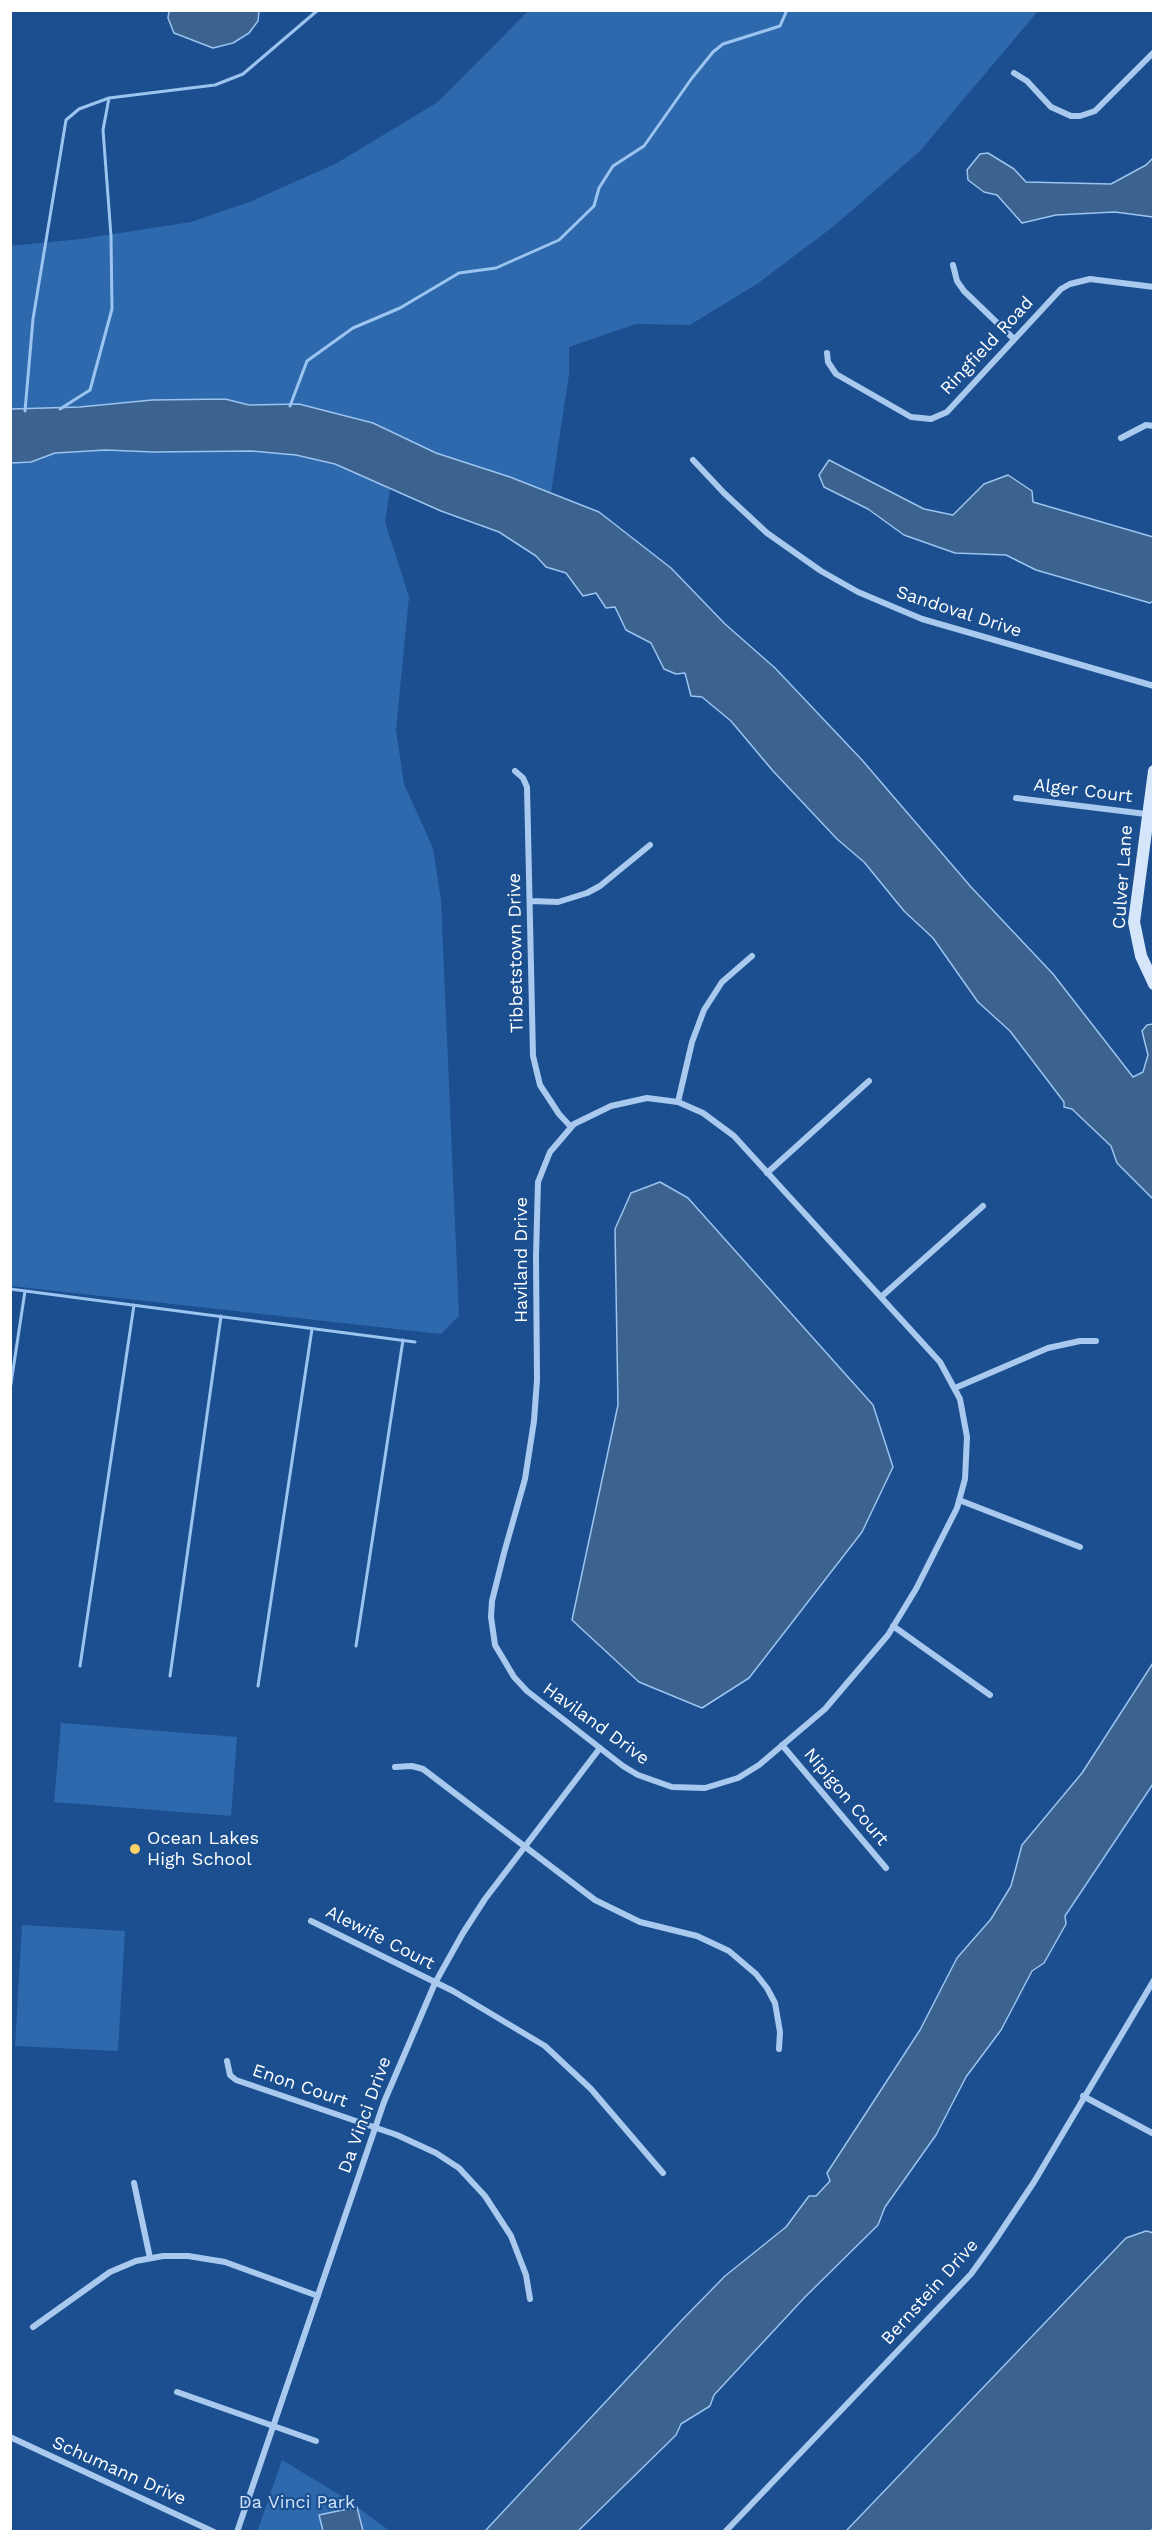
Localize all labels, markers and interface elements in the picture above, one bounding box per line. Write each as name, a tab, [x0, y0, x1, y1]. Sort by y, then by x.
street label: Ringfield Road	[936, 292, 1038, 400]
street label: Sandoval Drive	[894, 582, 1024, 642]
street label: Alger Court	[1032, 774, 1134, 808]
street label: Culver Lane	[1109, 824, 1137, 930]
street label: Tibbetstown Drive	[504, 873, 528, 1033]
street label: Haviland Drive	[511, 1197, 533, 1323]
street label: Haviland Drive	[539, 1678, 653, 1770]
street label: Nipigon Court	[799, 1744, 893, 1850]
place label: Ocean Lakes High School	[147, 1828, 259, 1870]
marker: Ocean Lakes High School	[128, 1842, 142, 1856]
street label: Alewife Court	[322, 1901, 438, 1975]
street label: Da Vinci Drive	[334, 2054, 396, 2176]
street label: Enon Court	[250, 2060, 350, 2112]
street label: Bernstein Drive	[877, 2235, 983, 2349]
street label: Schumann Drive	[49, 2432, 189, 2510]
park label: Da Vinci Park	[239, 2492, 355, 2514]

